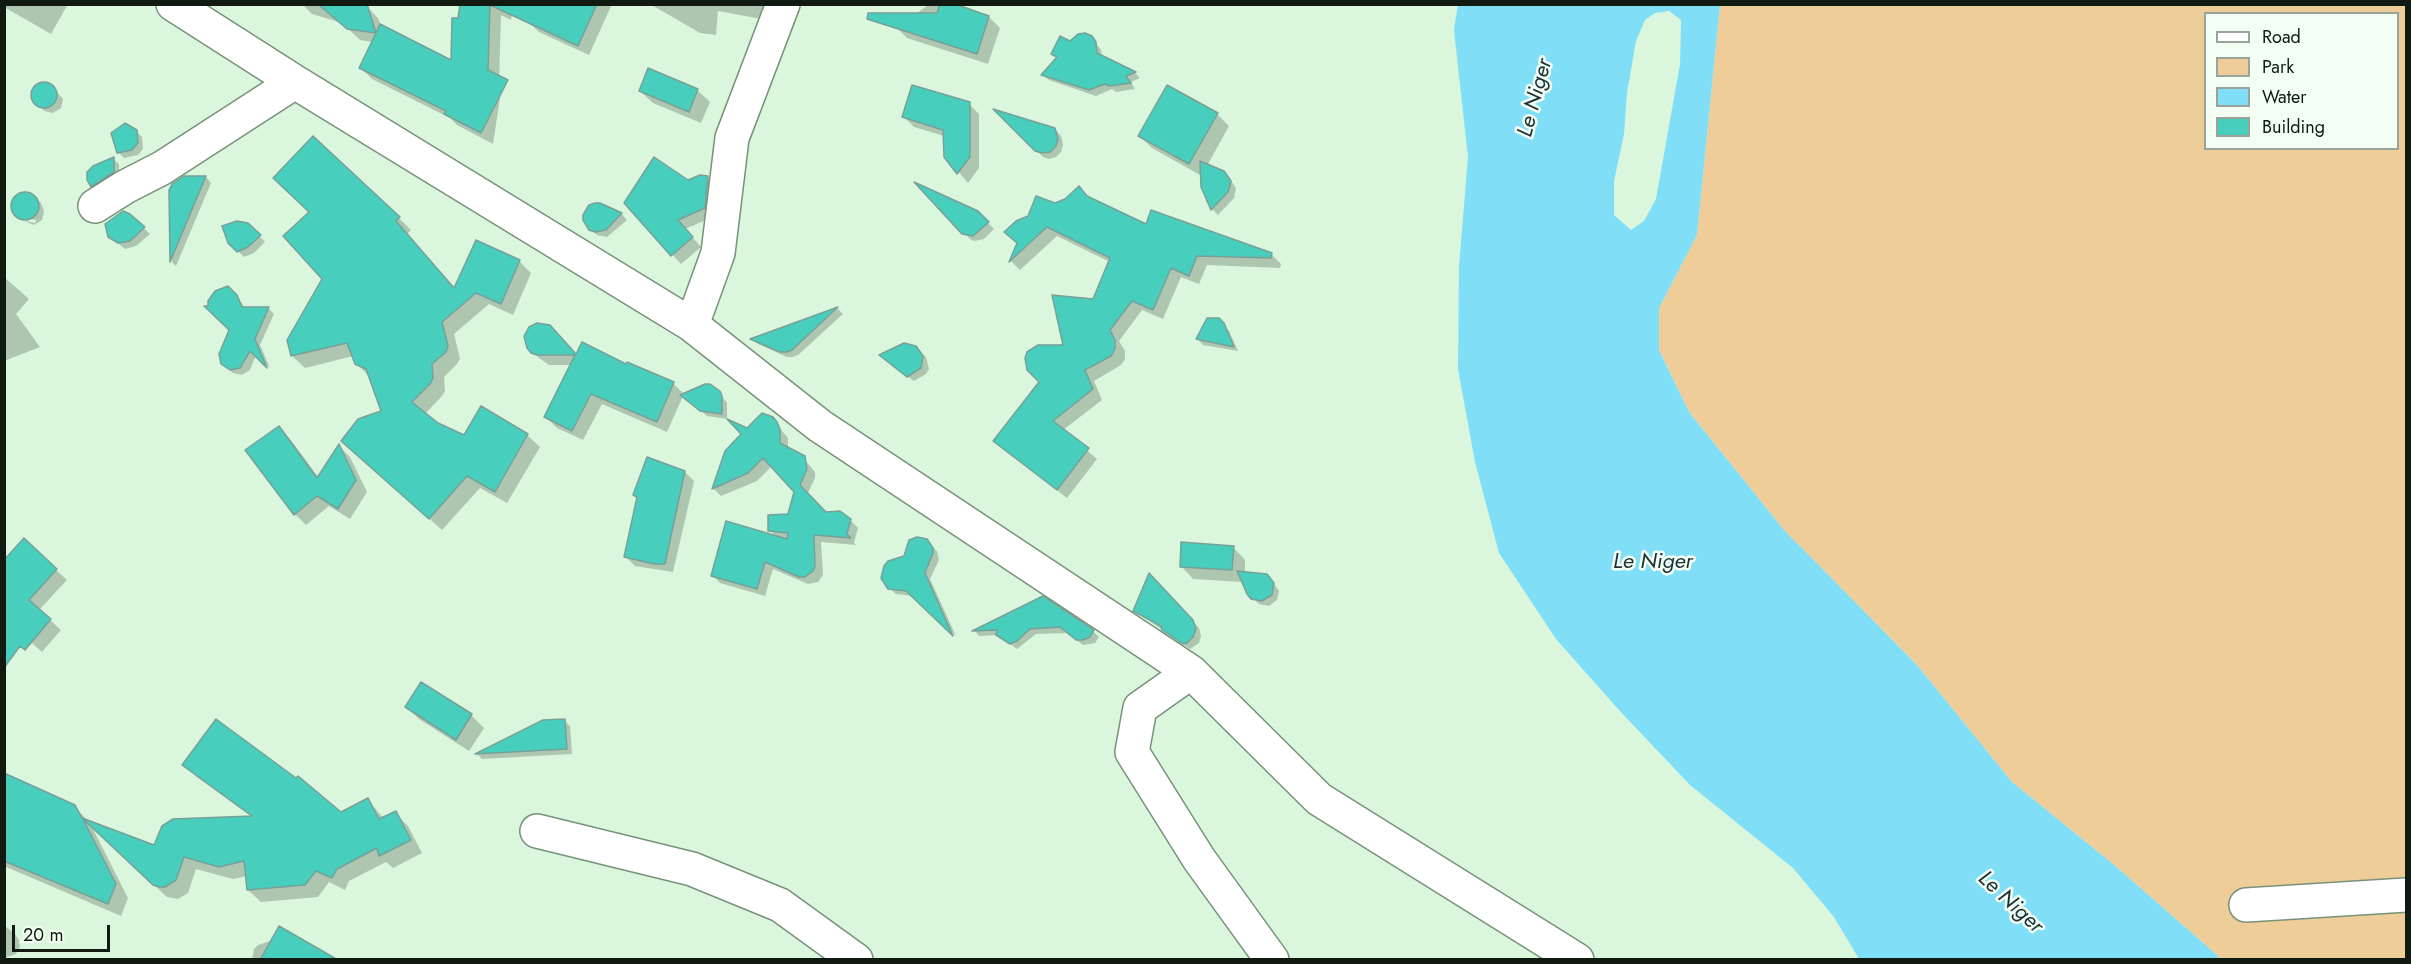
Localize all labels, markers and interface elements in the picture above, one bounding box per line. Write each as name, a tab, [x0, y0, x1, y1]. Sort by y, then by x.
legend	[2204, 12, 2399, 150]
text: Road	[2262, 24, 2301, 50]
text: Park	[2262, 54, 2294, 80]
water label: Le Niger	[1513, 56, 1559, 140]
text: Water	[2262, 84, 2306, 110]
text: Building	[2262, 114, 2325, 140]
water label: Le Niger	[1613, 550, 1693, 576]
water label: Le Niger	[1972, 866, 2048, 940]
scale bar	[15, 913, 112, 951]
text: 20 m	[23, 922, 63, 948]

